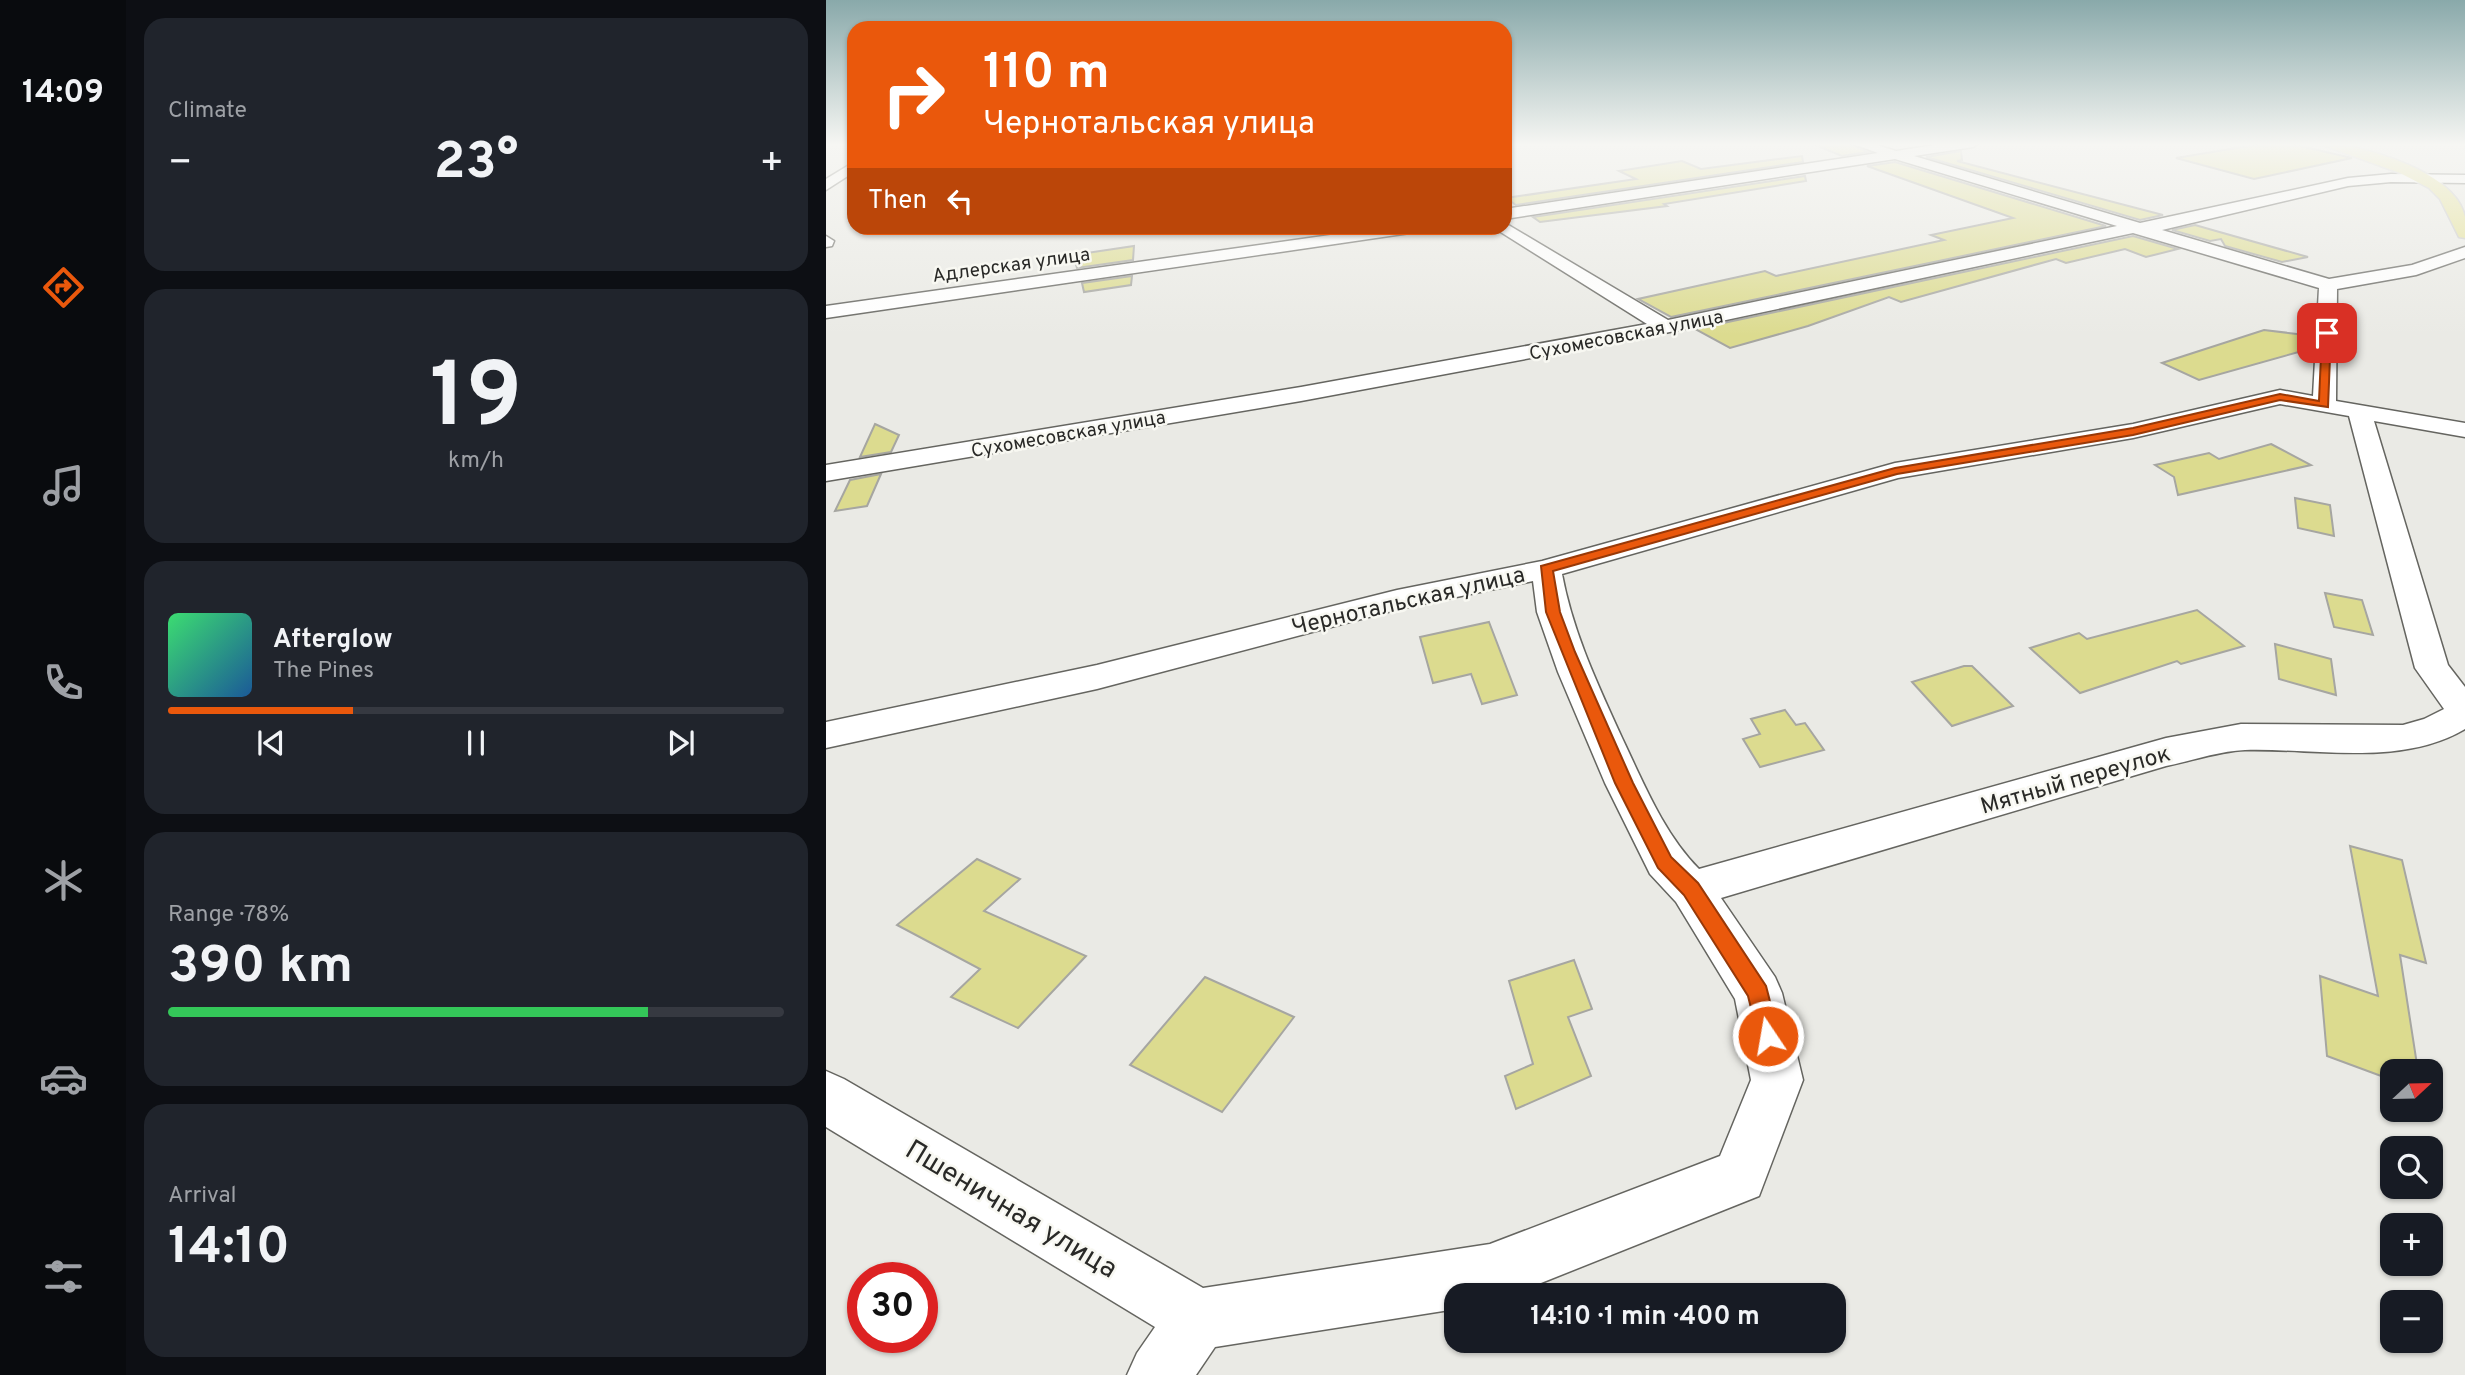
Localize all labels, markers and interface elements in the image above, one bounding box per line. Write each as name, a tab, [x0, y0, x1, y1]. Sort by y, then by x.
text: 110 m	[983, 44, 1110, 106]
icon: right	[868, 49, 959, 140]
text: 14:09	[22, 74, 104, 114]
text: Climate	[168, 97, 247, 126]
text: Чернотальская улица	[983, 105, 1315, 145]
text: 23°	[434, 131, 518, 197]
text: −	[168, 140, 193, 189]
text: +	[759, 140, 784, 189]
icon: left	[941, 182, 979, 220]
text: Then	[868, 185, 927, 218]
street label: Адлерская улица	[931, 243, 1092, 289]
icon: directions	[39, 263, 88, 312]
pin	[2297, 303, 2357, 363]
street label: Сухомесовская улица	[1527, 305, 1725, 367]
icon: arrive	[2308, 314, 2346, 352]
text: 19	[430, 344, 522, 459]
street label: Сухомесовская улица	[969, 406, 1167, 464]
text: km/h	[448, 447, 504, 476]
icon: music	[39, 461, 88, 510]
street label: Чернотальская улица	[1289, 561, 1528, 643]
text: Afterglow	[273, 624, 393, 657]
text: The Pines	[273, 657, 374, 686]
icon: phone	[39, 658, 88, 707]
icon: previous	[252, 724, 290, 762]
icon: pause	[457, 724, 495, 762]
icon: next	[662, 724, 700, 762]
street label: Мятный переулок	[1977, 740, 2174, 822]
icon: climate	[39, 856, 88, 905]
text: Range · 78%	[168, 901, 289, 930]
text: 390 km	[168, 935, 353, 1001]
position arrow	[1731, 999, 1805, 1073]
icon: car	[39, 1054, 88, 1103]
north arrow	[2380, 1059, 2443, 1122]
map controls	[2380, 1059, 2443, 1353]
street label: Пшеничная улица	[898, 1133, 1123, 1288]
button: search	[2380, 1136, 2443, 1199]
text: Arrival	[168, 1182, 237, 1211]
button: +	[2380, 1213, 2443, 1276]
text: 14:10	[168, 1216, 290, 1282]
icon: filters	[39, 1252, 88, 1301]
speed limit sign: 30	[847, 1262, 938, 1353]
button: −	[2380, 1290, 2443, 1353]
text: 14:10 · 1 min · 400 m	[1530, 1301, 1760, 1334]

